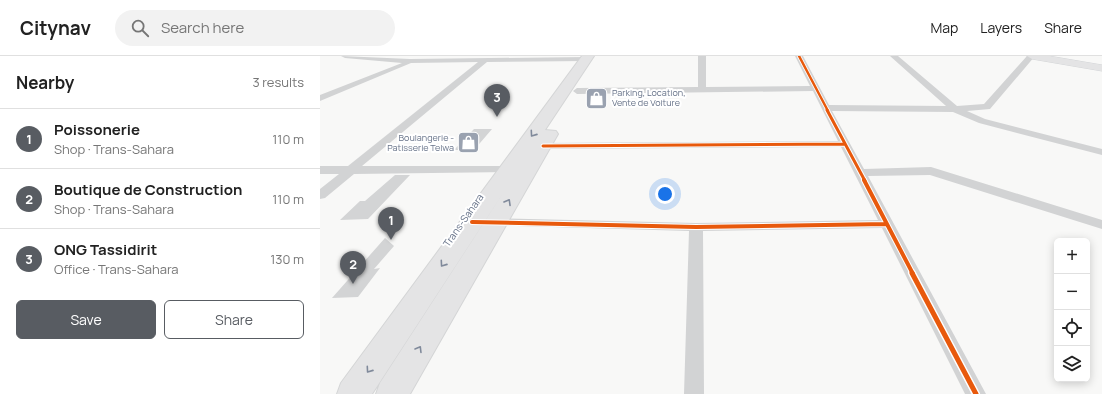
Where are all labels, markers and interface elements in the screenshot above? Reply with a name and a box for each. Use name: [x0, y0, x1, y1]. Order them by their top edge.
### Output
search box: [115, 10, 395, 46]
text: Citynav: [20, 15, 91, 41]
icon: search: [129, 17, 151, 39]
text: Search here: [161, 17, 244, 38]
text: Map: [930, 18, 958, 37]
text: Layers: [980, 18, 1022, 37]
text: Share: [1044, 18, 1082, 37]
text: Nearby: [16, 71, 74, 94]
text: 3 results: [252, 73, 304, 91]
pin: 3: [484, 84, 510, 117]
shop icon: Parking, Location, Vente de Voiture: [583, 85, 609, 111]
place label: Parking, Location, Vente de Voiture: [612, 86, 686, 109]
text: Poissonerie: [54, 119, 140, 140]
one-way arrow: [531, 129, 538, 136]
text: 1: [26, 130, 32, 148]
text: 110 m: [272, 130, 304, 148]
shop icon: Boulangerie - Patisserie Telwa: [456, 130, 482, 156]
place label: Boulangerie - Patisserie Telwa: [387, 131, 454, 154]
text: Shop · Trans-Sahara: [54, 140, 174, 158]
text: Boutique de Construction: [54, 179, 242, 200]
your location: [655, 184, 675, 204]
text: 2: [25, 190, 33, 208]
text: 110 m: [272, 190, 304, 208]
street label: Trans-Sahara: [439, 191, 487, 249]
one-way arrow: [504, 199, 511, 206]
text: Shop · Trans-Sahara: [54, 200, 174, 218]
pin: 1: [378, 207, 404, 240]
map controls: [1054, 238, 1090, 382]
button: +: [1054, 238, 1090, 274]
text: ONG Tassidirit: [54, 239, 157, 260]
text: 3: [25, 250, 33, 268]
text: 130 m: [270, 250, 304, 268]
pin: 2: [340, 251, 366, 284]
one-way arrow: [441, 259, 448, 266]
text: Office · Trans-Sahara: [54, 260, 179, 278]
button: −: [1054, 274, 1090, 310]
button: Save: [16, 300, 156, 339]
button: Share: [164, 300, 304, 339]
button: locate: [1054, 310, 1090, 346]
one-way arrow: [415, 346, 422, 353]
button: layers: [1054, 346, 1090, 382]
one-way arrow: [367, 366, 374, 373]

